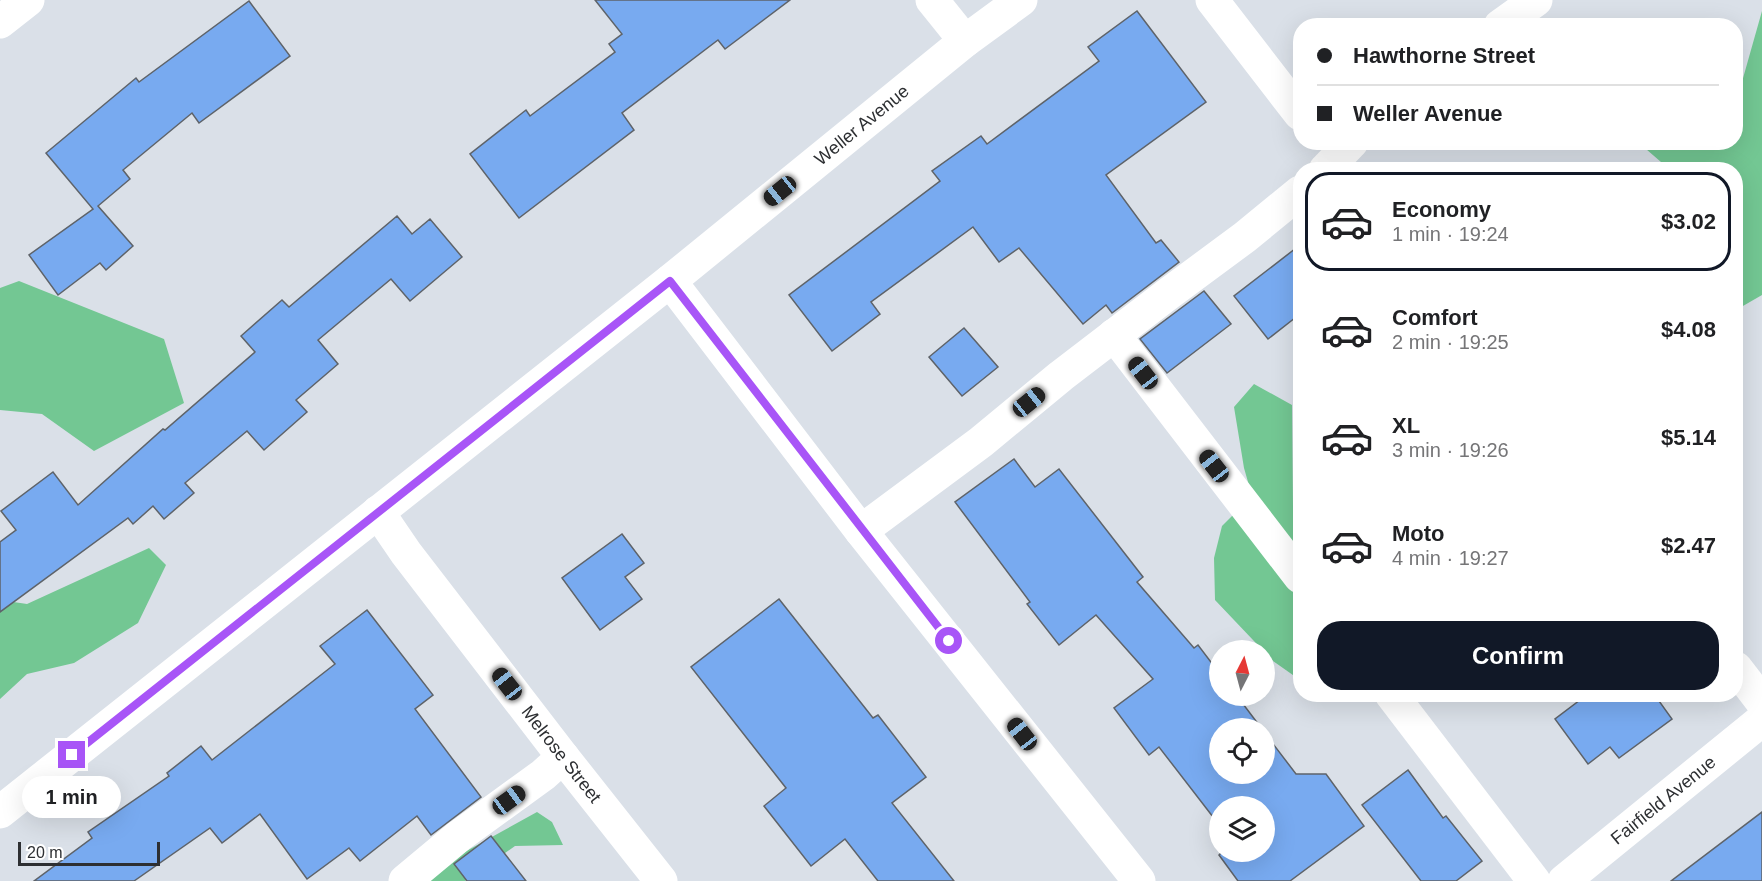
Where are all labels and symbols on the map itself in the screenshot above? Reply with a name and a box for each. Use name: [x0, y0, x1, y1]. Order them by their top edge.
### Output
street label: Weller Avenue: [811, 81, 913, 169]
car: [760, 173, 800, 209]
car: [1125, 353, 1161, 393]
car: [1009, 384, 1049, 420]
car: [1196, 446, 1232, 486]
route start: [935, 627, 962, 654]
north arrow: [1209, 640, 1275, 706]
car: [489, 664, 525, 704]
street label: Melrose Street: [517, 702, 605, 807]
car: [1004, 714, 1040, 754]
route end: [58, 741, 85, 768]
street label: Fairfield Avenue: [1607, 752, 1720, 849]
callout: 1 min: [22, 776, 122, 818]
car: [489, 782, 529, 818]
scale bar: [18, 839, 160, 866]

